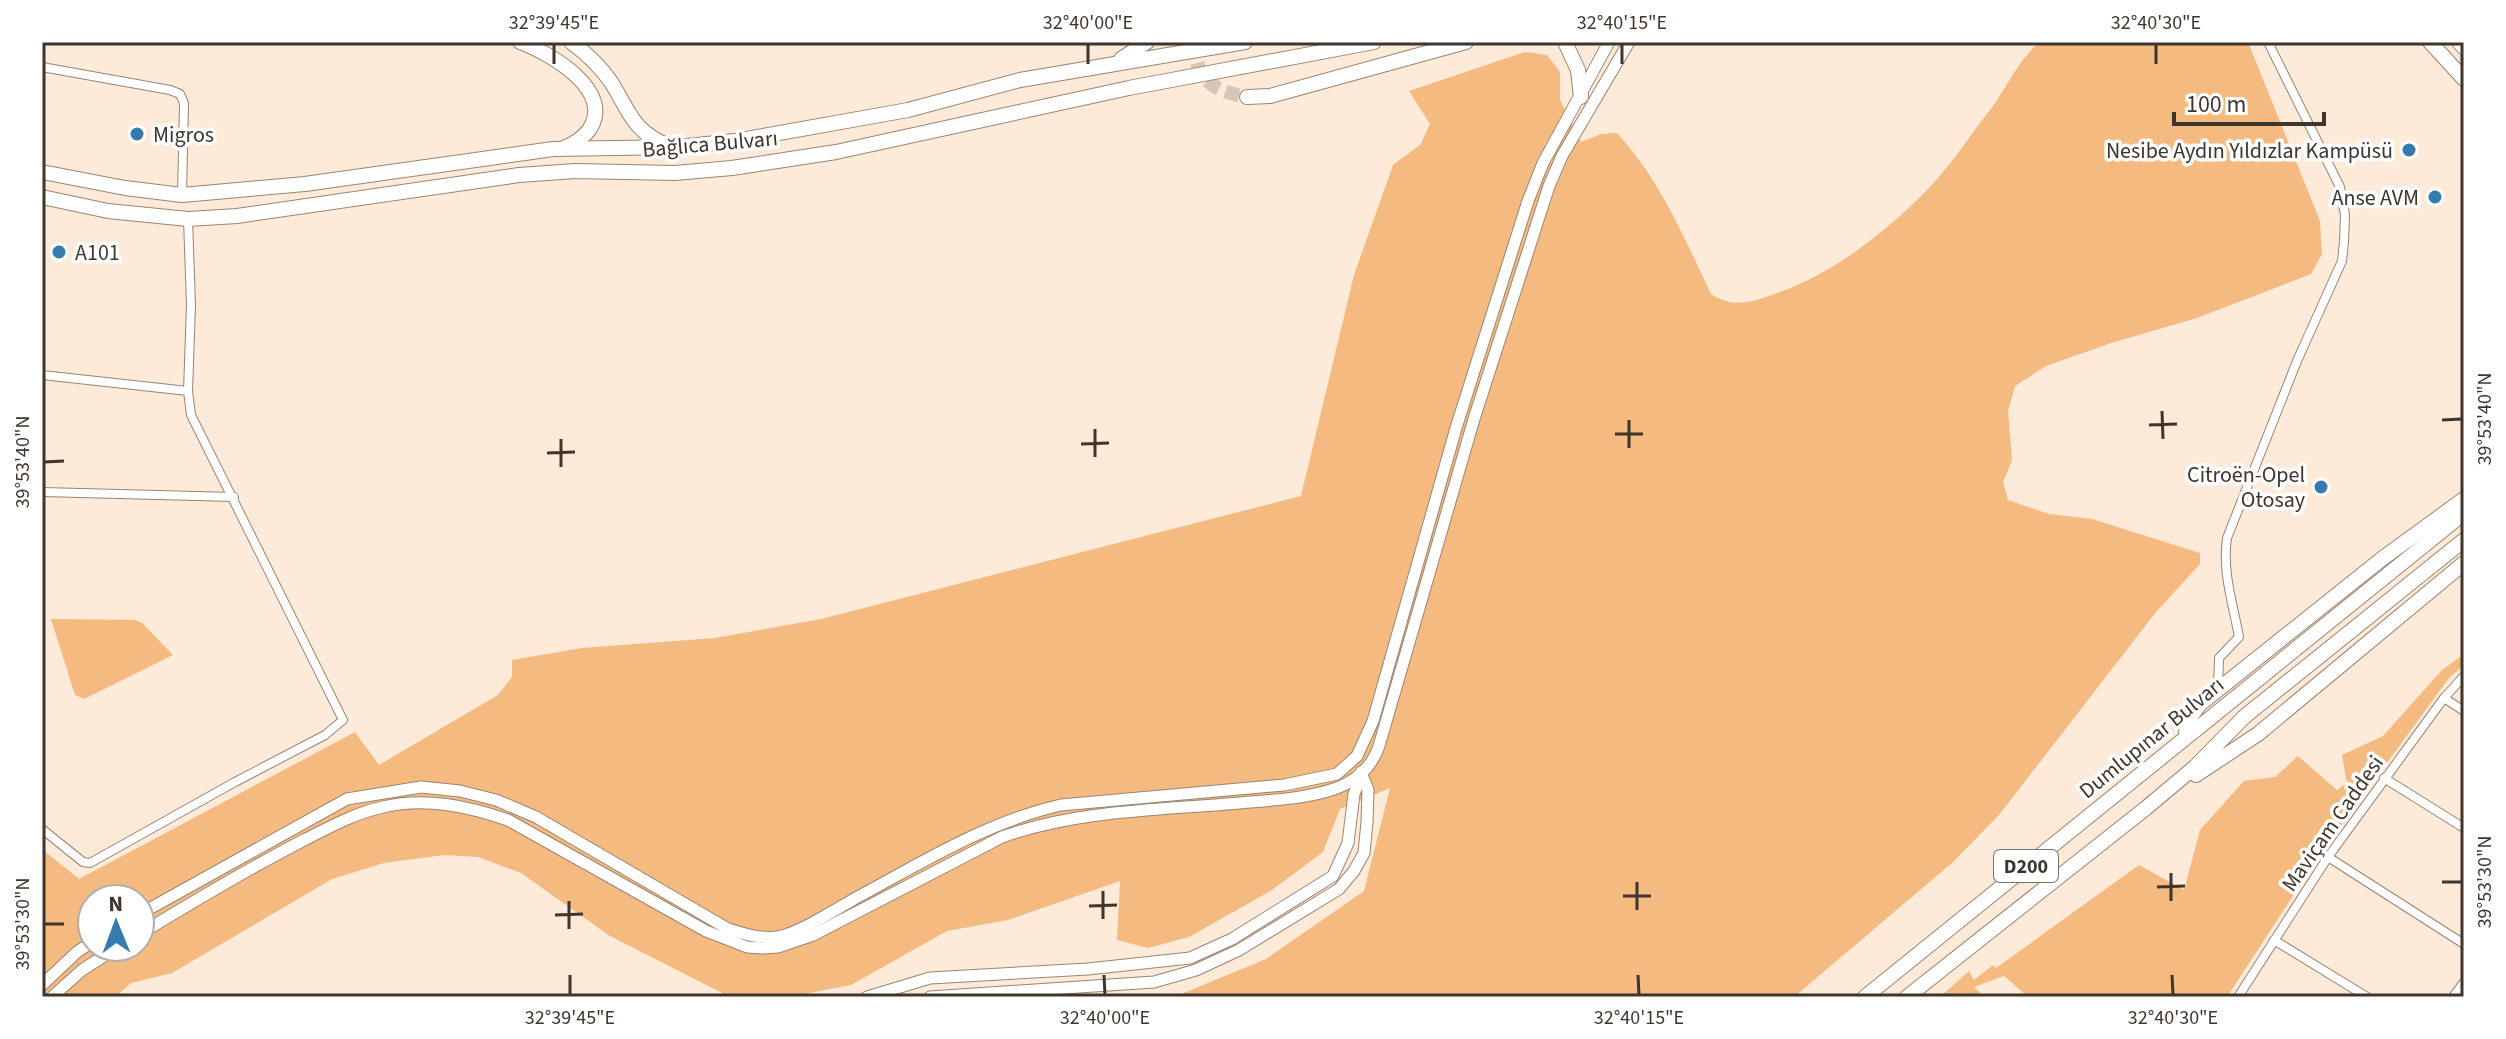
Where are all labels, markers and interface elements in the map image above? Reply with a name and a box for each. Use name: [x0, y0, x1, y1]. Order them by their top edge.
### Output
text: 32°39'45"E: [509, 9, 599, 37]
text: 32°40'00"E: [1043, 9, 1133, 37]
text: 32°40'15"E: [1577, 9, 1667, 37]
text: 32°40'30"E: [2111, 9, 2201, 37]
scale bar: [2174, 76, 2324, 126]
text: 100 m: [2186, 87, 2246, 122]
place label: Migros: [153, 119, 214, 151]
street label: Bağlıca Bulvarı: [641, 122, 779, 166]
marker: Migros: [128, 125, 146, 143]
place label: Nesibe Aydın Yıldızlar Kampüsü: [2106, 135, 2393, 167]
marker: Nesibe Aydın Yıldızlar Kampüsü: [2400, 141, 2418, 159]
place label: Anse AVM: [2332, 182, 2419, 214]
marker: Anse AVM: [2426, 188, 2444, 206]
place label: A101: [75, 237, 120, 269]
marker: A101: [50, 243, 68, 261]
text: 39°53'40"N: [2471, 373, 2499, 465]
text: 39°53'40"N: [9, 416, 37, 508]
place label: Citroën-Opel Otosay: [2187, 459, 2306, 516]
marker: Citroën-Opel Otosay: [2312, 478, 2330, 496]
street label: Dumlupınar Bulvarı: [2072, 669, 2231, 806]
street label: Maviçam Caddesi: [2274, 749, 2392, 898]
text: 39°53'30"N: [2471, 836, 2499, 928]
road number: D200: [1994, 850, 2058, 882]
text: 39°53'30"N: [9, 878, 37, 970]
north arrow: [76, 883, 156, 963]
text: N: [108, 888, 123, 920]
text: 32°39'45"E: [525, 1004, 615, 1032]
text: 32°40'00"E: [1060, 1004, 1150, 1032]
text: 32°40'15"E: [1594, 1004, 1684, 1032]
text: 32°40'30"E: [2128, 1004, 2218, 1032]

